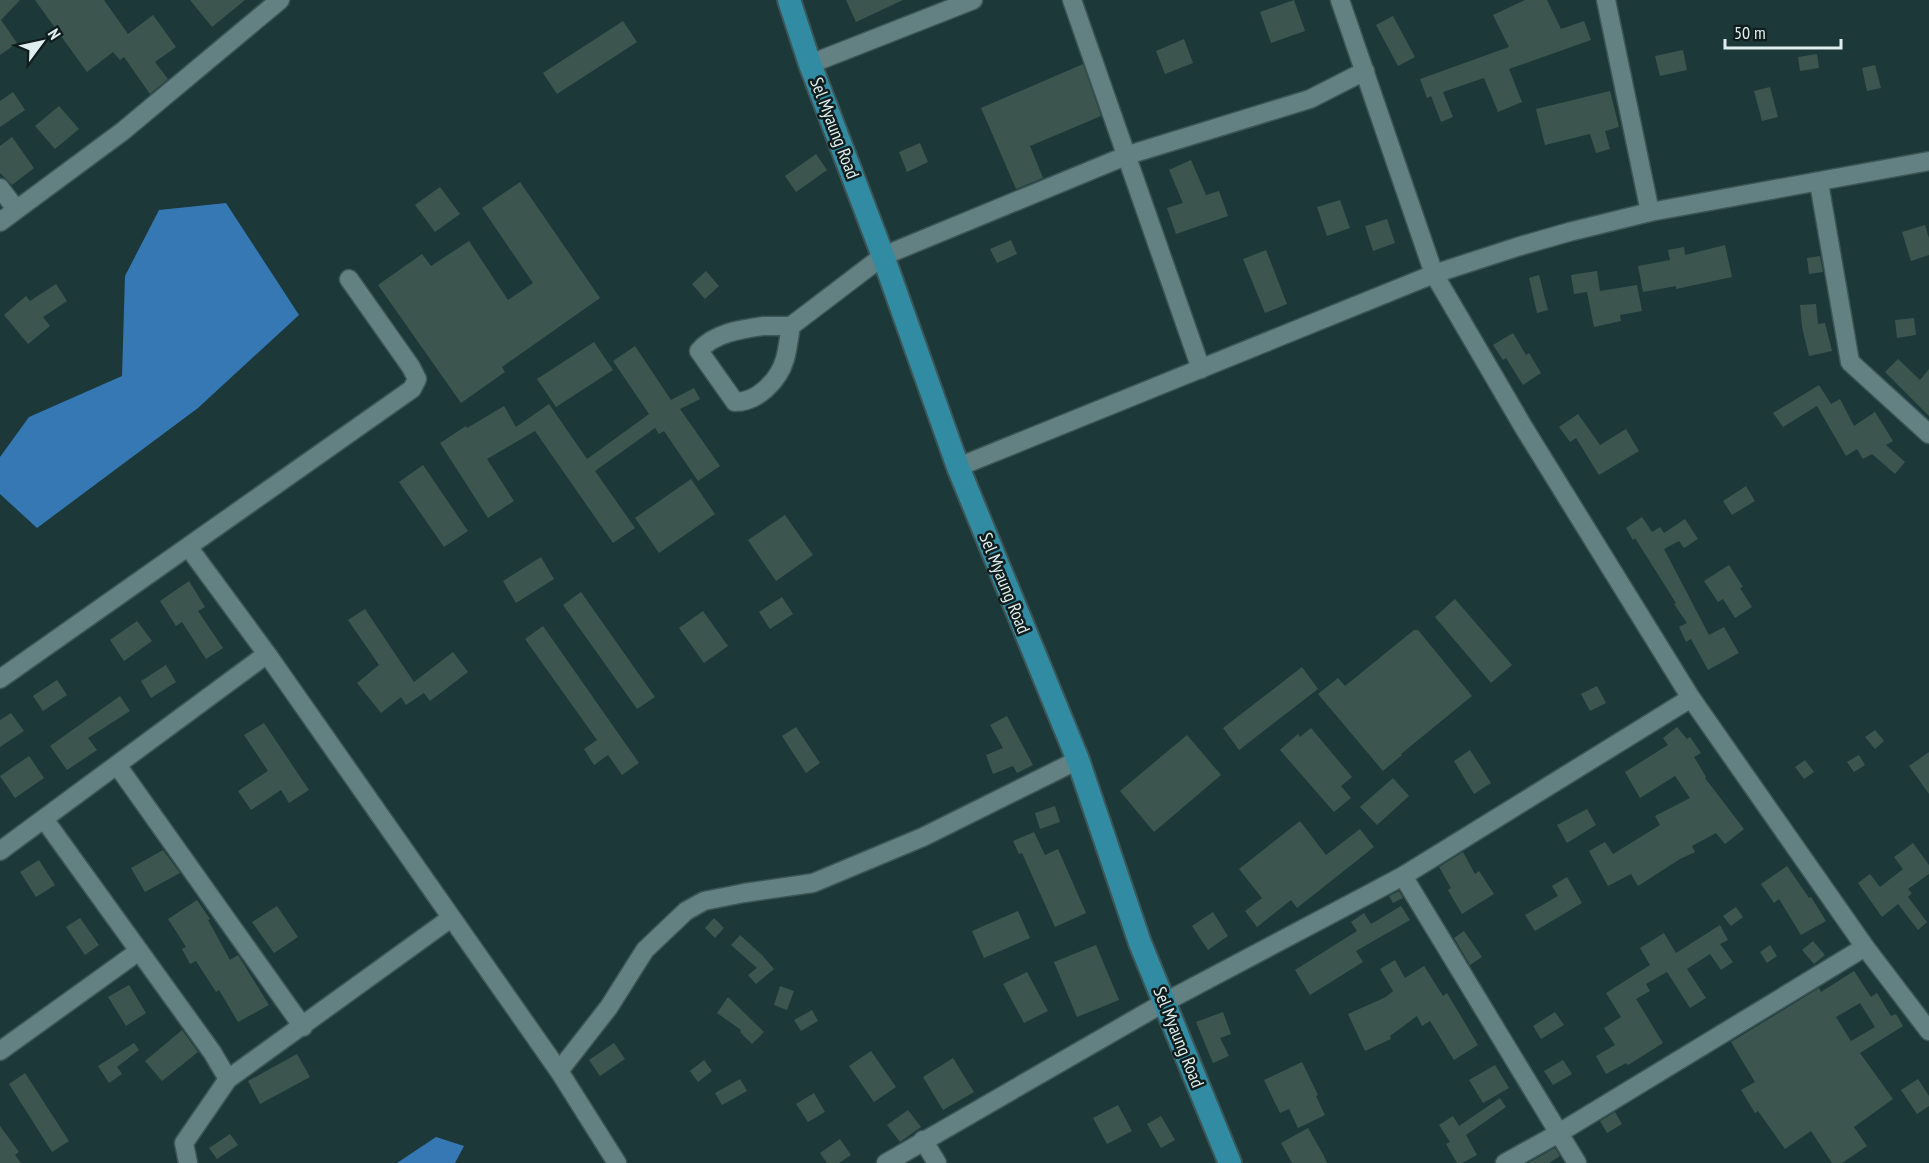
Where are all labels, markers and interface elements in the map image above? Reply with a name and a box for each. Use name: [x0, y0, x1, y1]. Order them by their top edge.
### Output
north arrow: [12, 12, 72, 72]
scale bar: [1725, 12, 1840, 50]
text: 50 m: [1734, 21, 1766, 44]
text: N: [44, 25, 65, 43]
street label: Sel Myaung Road: [805, 74, 865, 182]
street label: Sel Myaung Road: [974, 529, 1036, 637]
street label: Sel Myaung Road: [1148, 983, 1210, 1091]

